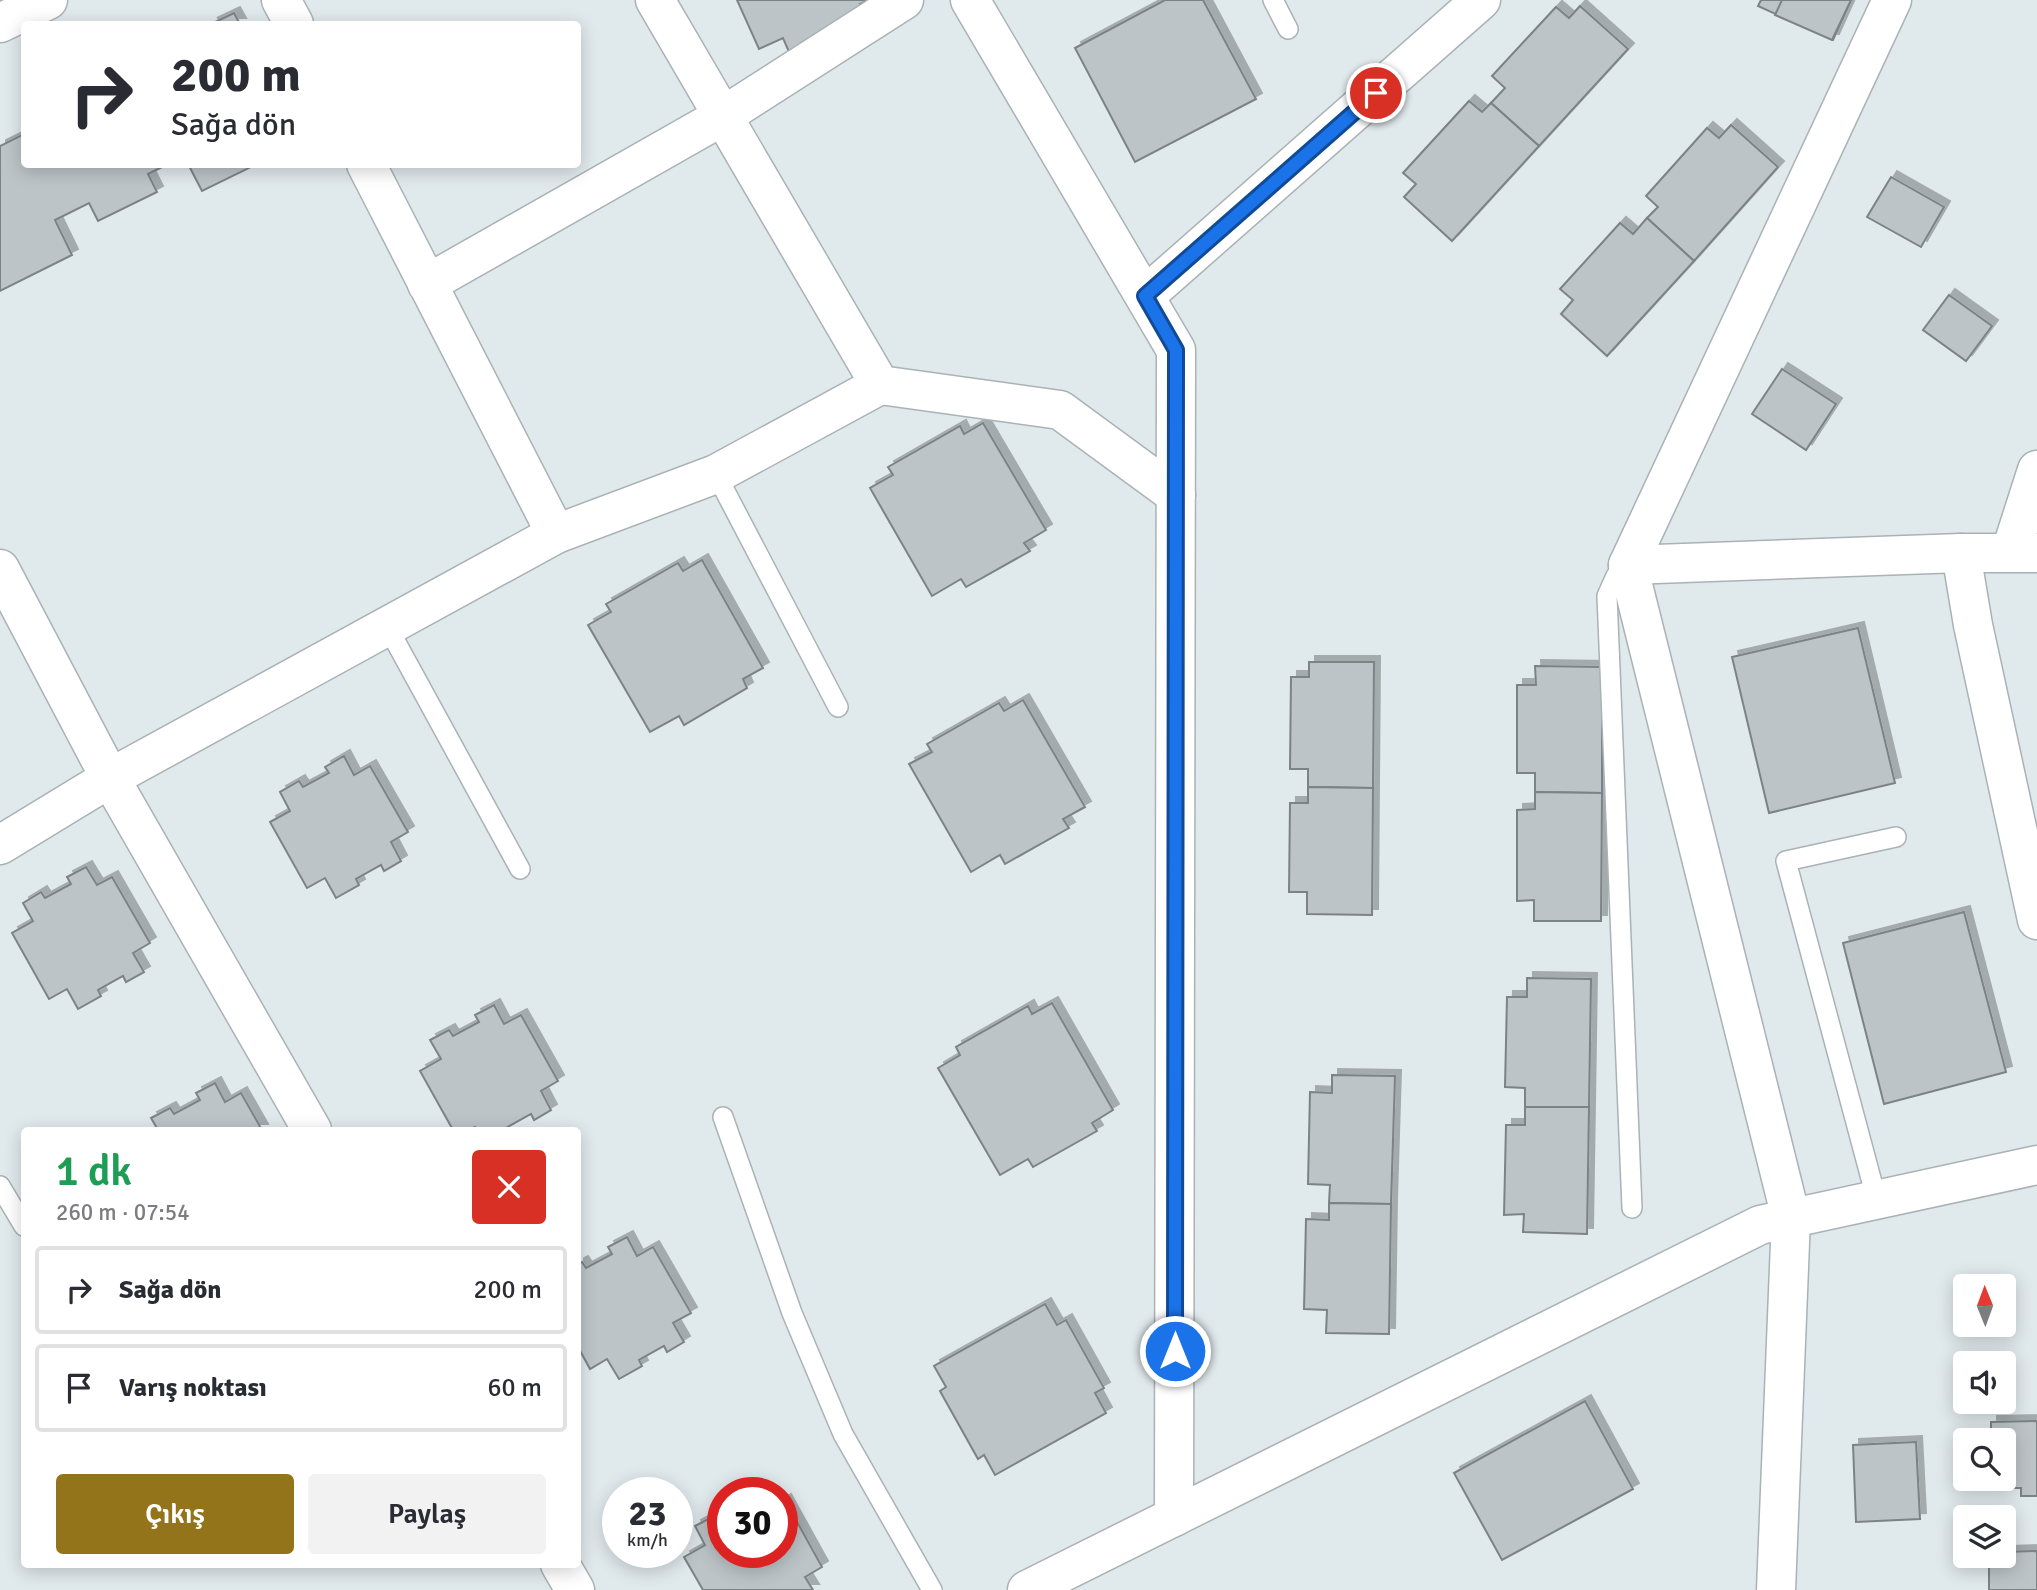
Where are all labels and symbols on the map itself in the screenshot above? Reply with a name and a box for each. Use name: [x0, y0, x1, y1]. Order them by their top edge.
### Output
pin: [1346, 63, 1406, 123]
north arrow: [1953, 1274, 2016, 1337]
position arrow: [1138, 1314, 1212, 1388]
speed limit sign: 30: [707, 1477, 798, 1568]

